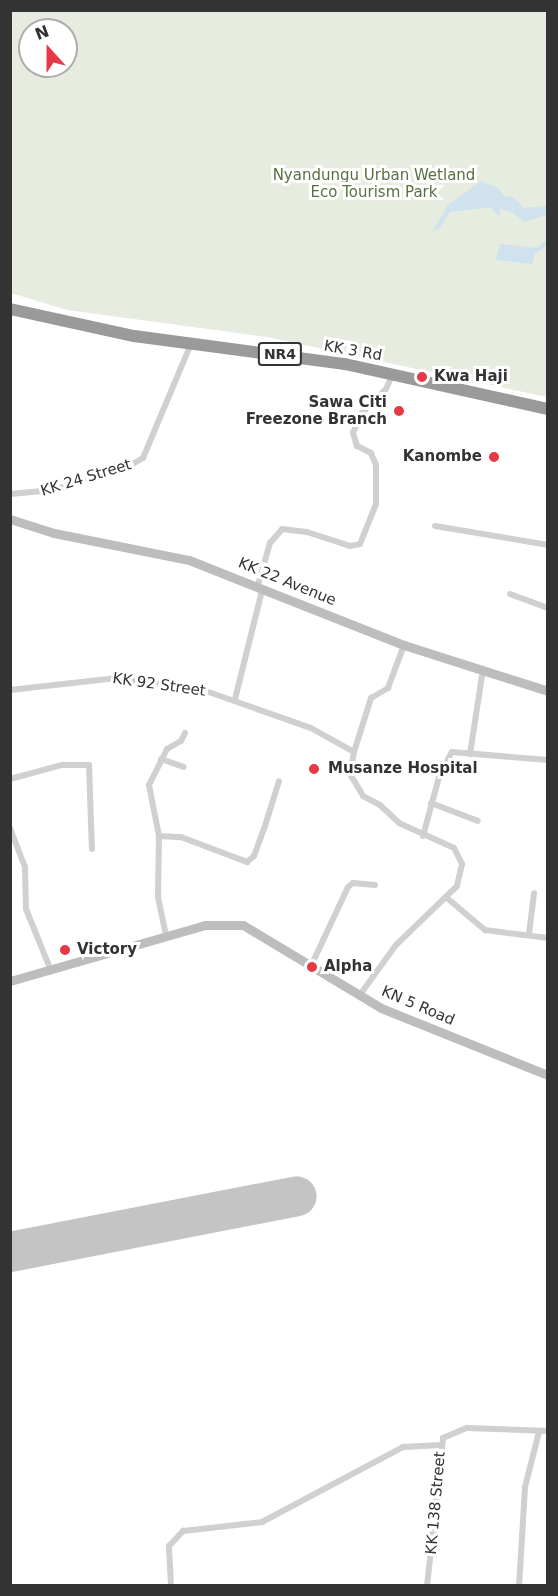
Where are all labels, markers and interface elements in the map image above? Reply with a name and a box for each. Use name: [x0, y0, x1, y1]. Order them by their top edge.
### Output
north arrow: [18, 18, 78, 78]
text: N: [32, 21, 52, 44]
park label: Nyandungu Urban Wetland Eco Tourism Park: [273, 166, 475, 201]
street label: KK 3 Rd: [323, 337, 383, 365]
road number: NR4: [258, 343, 302, 365]
place label: Kwa Haji: [434, 368, 508, 386]
marker: Kwa Haji: [415, 370, 429, 384]
place label: Sawa Citi Freezone Branch: [246, 393, 387, 428]
marker: Sawa Citi Freezone Branch: [392, 404, 406, 418]
place label: Kanombe: [403, 448, 482, 466]
marker: Kanombe: [487, 450, 501, 464]
street label: KK 24 Street: [38, 456, 134, 500]
street label: KK 22 Avenue: [235, 554, 339, 610]
street label: KK 92 Street: [111, 670, 207, 700]
marker: Musanze Hospital: [305, 760, 323, 778]
place label: Musanze Hospital: [328, 760, 478, 778]
place label: Victory: [77, 941, 137, 959]
marker: Victory: [58, 943, 72, 957]
place label: Alpha: [324, 958, 372, 976]
marker: Alpha: [305, 960, 319, 974]
street label: KN 5 Road: [379, 983, 457, 1029]
street label: KK 138 Street: [423, 1451, 449, 1555]

